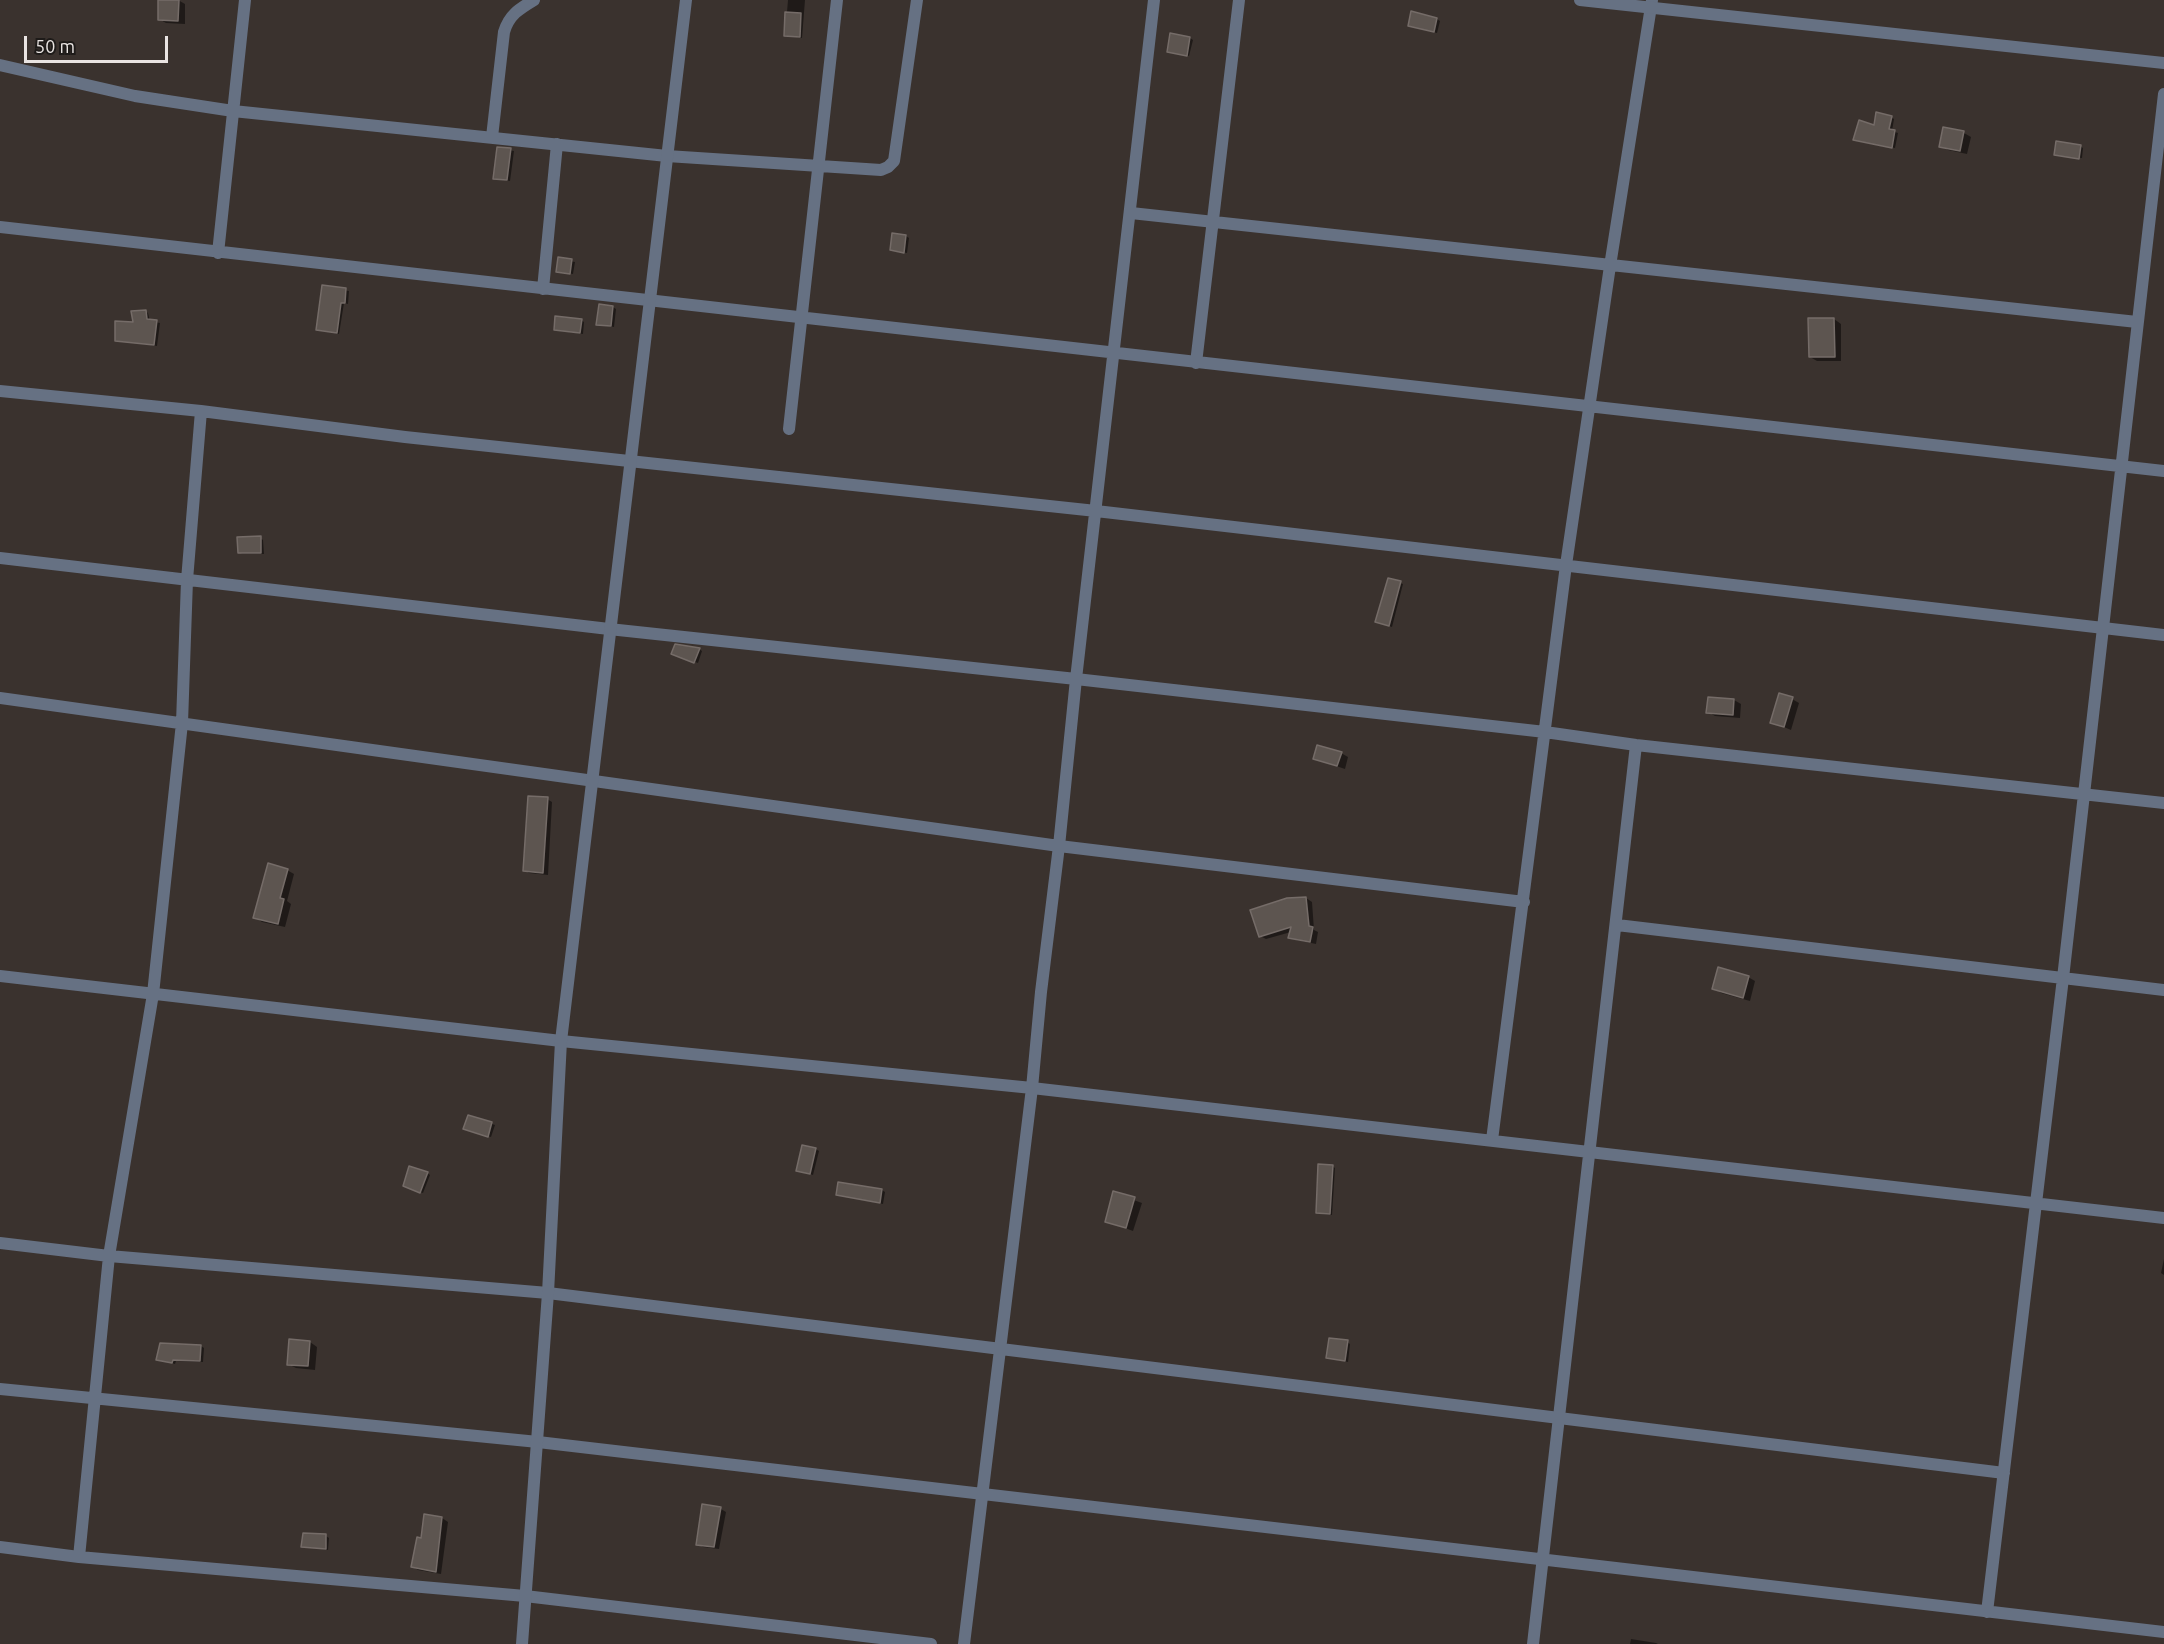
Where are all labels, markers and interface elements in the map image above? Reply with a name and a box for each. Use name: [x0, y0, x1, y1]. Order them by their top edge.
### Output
scale bar: [27, 24, 171, 62]
text: 50 m: [35, 36, 75, 56]

